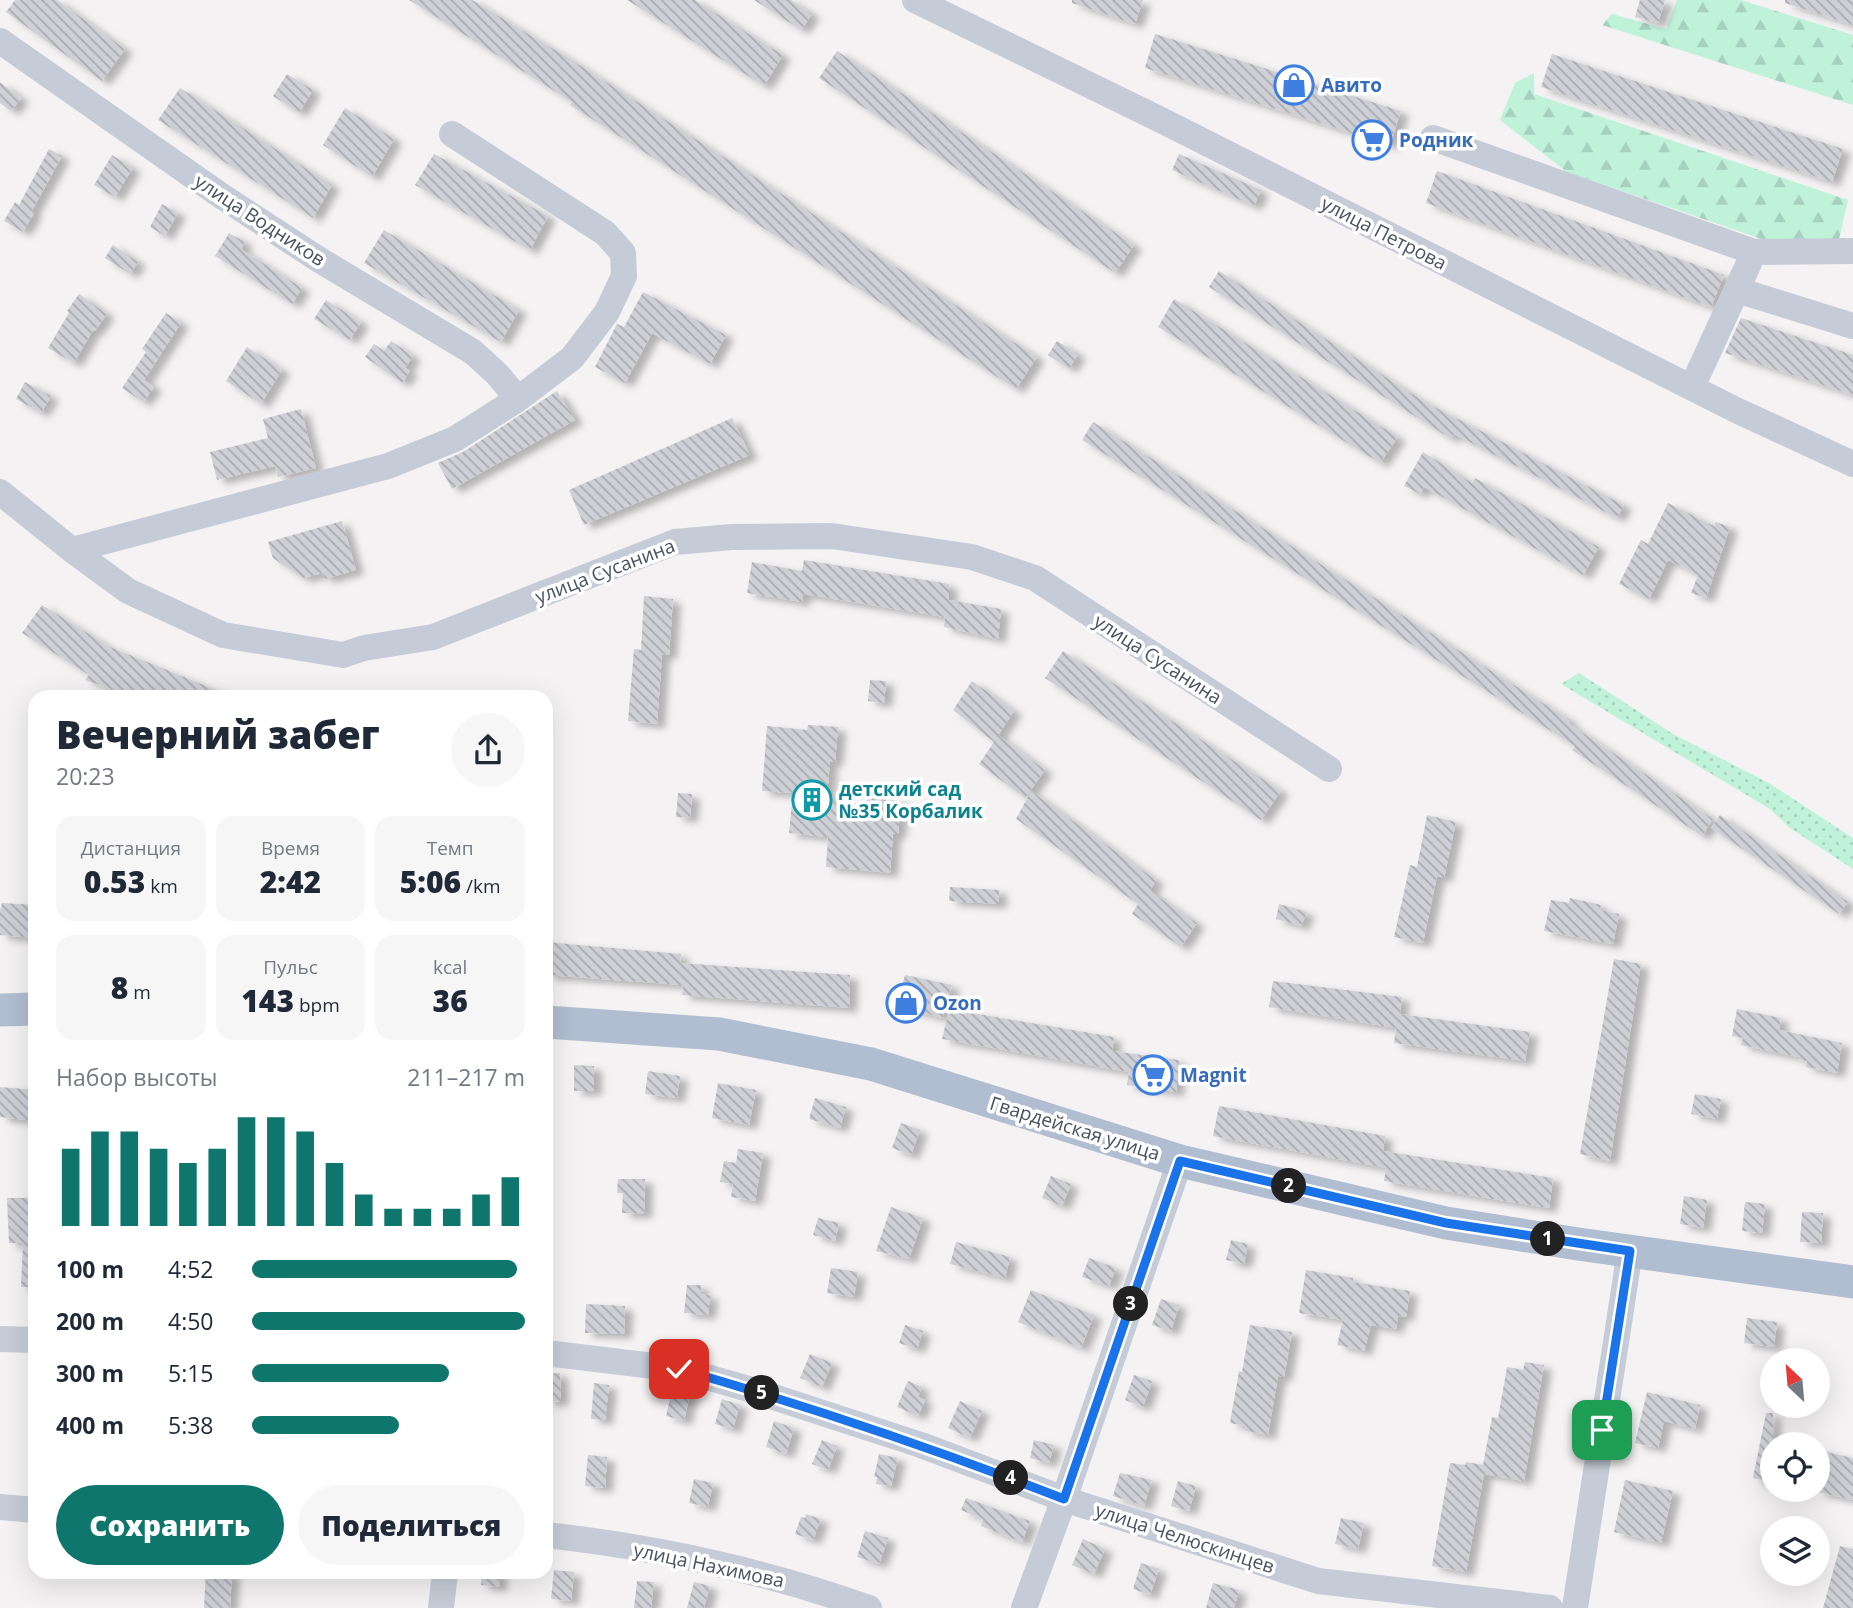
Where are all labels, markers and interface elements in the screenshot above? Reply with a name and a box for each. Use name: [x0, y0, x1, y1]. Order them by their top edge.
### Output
shop icon: Авито: [1273, 64, 1315, 106]
place label: Авито: [1321, 72, 1382, 98]
supermarket icon: Родник: [1351, 119, 1393, 161]
place label: Родник: [1399, 127, 1474, 153]
street label: улица Водников: [190, 168, 330, 272]
street label: улица Петрова: [1317, 190, 1451, 276]
street label: улица Сусанина: [531, 532, 679, 610]
street label: улица Сусанина: [1089, 608, 1227, 710]
text: Вечерний забег: [56, 708, 380, 760]
button: share: [451, 713, 525, 787]
text: 20:23: [56, 760, 115, 792]
place label: детский сад №35 Корбалик: [839, 776, 983, 824]
building icon: детский сад №35 Корбалик: [791, 779, 833, 821]
text: Дистанция: [81, 835, 181, 861]
text: Время: [261, 835, 320, 861]
text: Темп: [427, 835, 474, 861]
text: 0.53: [84, 861, 145, 902]
text: 2:42: [260, 861, 321, 902]
text: 5:06: [400, 861, 461, 902]
text: km: [145, 873, 178, 899]
text: /km: [461, 873, 501, 899]
text: Пульс: [263, 954, 318, 980]
text: kcal: [433, 954, 467, 980]
text: 8: [111, 967, 128, 1008]
text: m: [128, 979, 151, 1005]
text: 143: [241, 980, 294, 1021]
text: 36: [433, 980, 468, 1021]
shop icon: Ozon: [885, 982, 927, 1024]
place label: Ozon: [933, 990, 982, 1016]
text: bpm: [294, 992, 340, 1018]
supermarket icon: Magnit: [1132, 1054, 1174, 1096]
text: Набор высоты: [56, 1061, 218, 1093]
text: 211–217 m: [407, 1061, 525, 1093]
place label: Magnit: [1180, 1062, 1247, 1088]
street label: Гвардейская улица: [987, 1090, 1163, 1166]
pin: 2: [1272, 1168, 1306, 1204]
text: 2: [1283, 1172, 1294, 1198]
pin: 1: [1530, 1222, 1566, 1256]
text: 1: [1542, 1225, 1553, 1251]
text: 100 m: [56, 1253, 124, 1285]
text: 4:52: [168, 1253, 214, 1285]
pin: 3: [1114, 1286, 1148, 1322]
text: 3: [1125, 1290, 1136, 1316]
text: 200 m: [56, 1305, 124, 1337]
text: 4:50: [168, 1305, 214, 1337]
pin: [649, 1339, 709, 1399]
north arrow: [1760, 1348, 1830, 1418]
map controls: [1760, 1348, 1830, 1586]
icon: check: [660, 1350, 698, 1388]
text: 300 m: [56, 1357, 124, 1389]
text: 5:15: [168, 1357, 214, 1389]
pin: 5: [744, 1376, 780, 1410]
text: 5: [756, 1379, 767, 1405]
pin: [1572, 1400, 1632, 1460]
text: 400 m: [56, 1409, 124, 1441]
text: 5:38: [168, 1409, 214, 1441]
icon: arrive: [1583, 1411, 1621, 1449]
button: locate: [1760, 1432, 1830, 1502]
pin: 4: [993, 1460, 1028, 1496]
text: 4: [1005, 1464, 1016, 1490]
button: Сохранить: [56, 1485, 284, 1565]
button: Поделиться: [298, 1485, 525, 1565]
street label: улица Челюскинцев: [1092, 1497, 1278, 1579]
button: layers: [1760, 1516, 1830, 1586]
street label: улица Нахимова: [631, 1536, 787, 1594]

